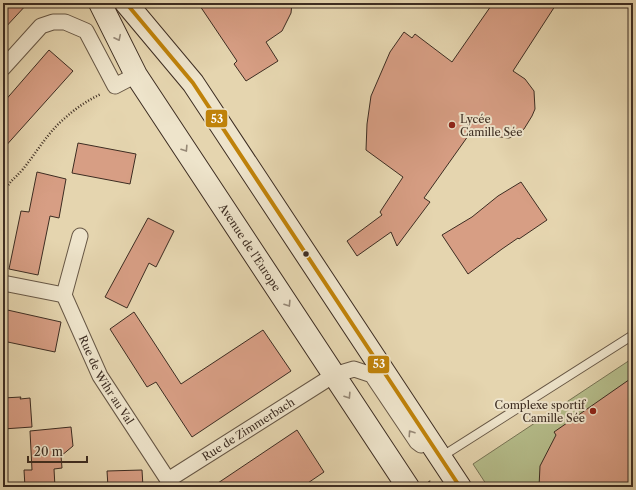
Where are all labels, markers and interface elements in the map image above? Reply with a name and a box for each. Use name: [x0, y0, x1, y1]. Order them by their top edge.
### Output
one-way arrow: [113, 34, 120, 41]
line badge: 53: [205, 109, 228, 128]
text: 53: [211, 112, 223, 126]
place label: Lycée Camille Sée: [460, 112, 522, 139]
marker: Lycée Camille Sée: [447, 120, 457, 130]
one-way arrow: [180, 145, 188, 152]
street label: Avenue de l'Europe: [215, 200, 284, 294]
unlabelled marker: [301, 249, 311, 259]
one-way arrow: [283, 300, 290, 307]
street label: Rue de Wihr au Val: [76, 333, 137, 428]
line badge: 53: [367, 355, 390, 374]
text: 53: [373, 357, 385, 371]
one-way arrow: [343, 391, 350, 398]
street label: Rue de Zimmerbach: [199, 395, 297, 464]
place label: Complexe sportif Camille Sée: [494, 398, 587, 425]
marker: Complexe sportif Camille Sée: [588, 406, 598, 416]
one-way arrow: [409, 430, 416, 437]
scale bar: [28, 438, 87, 464]
text: 20 m: [34, 444, 63, 459]

